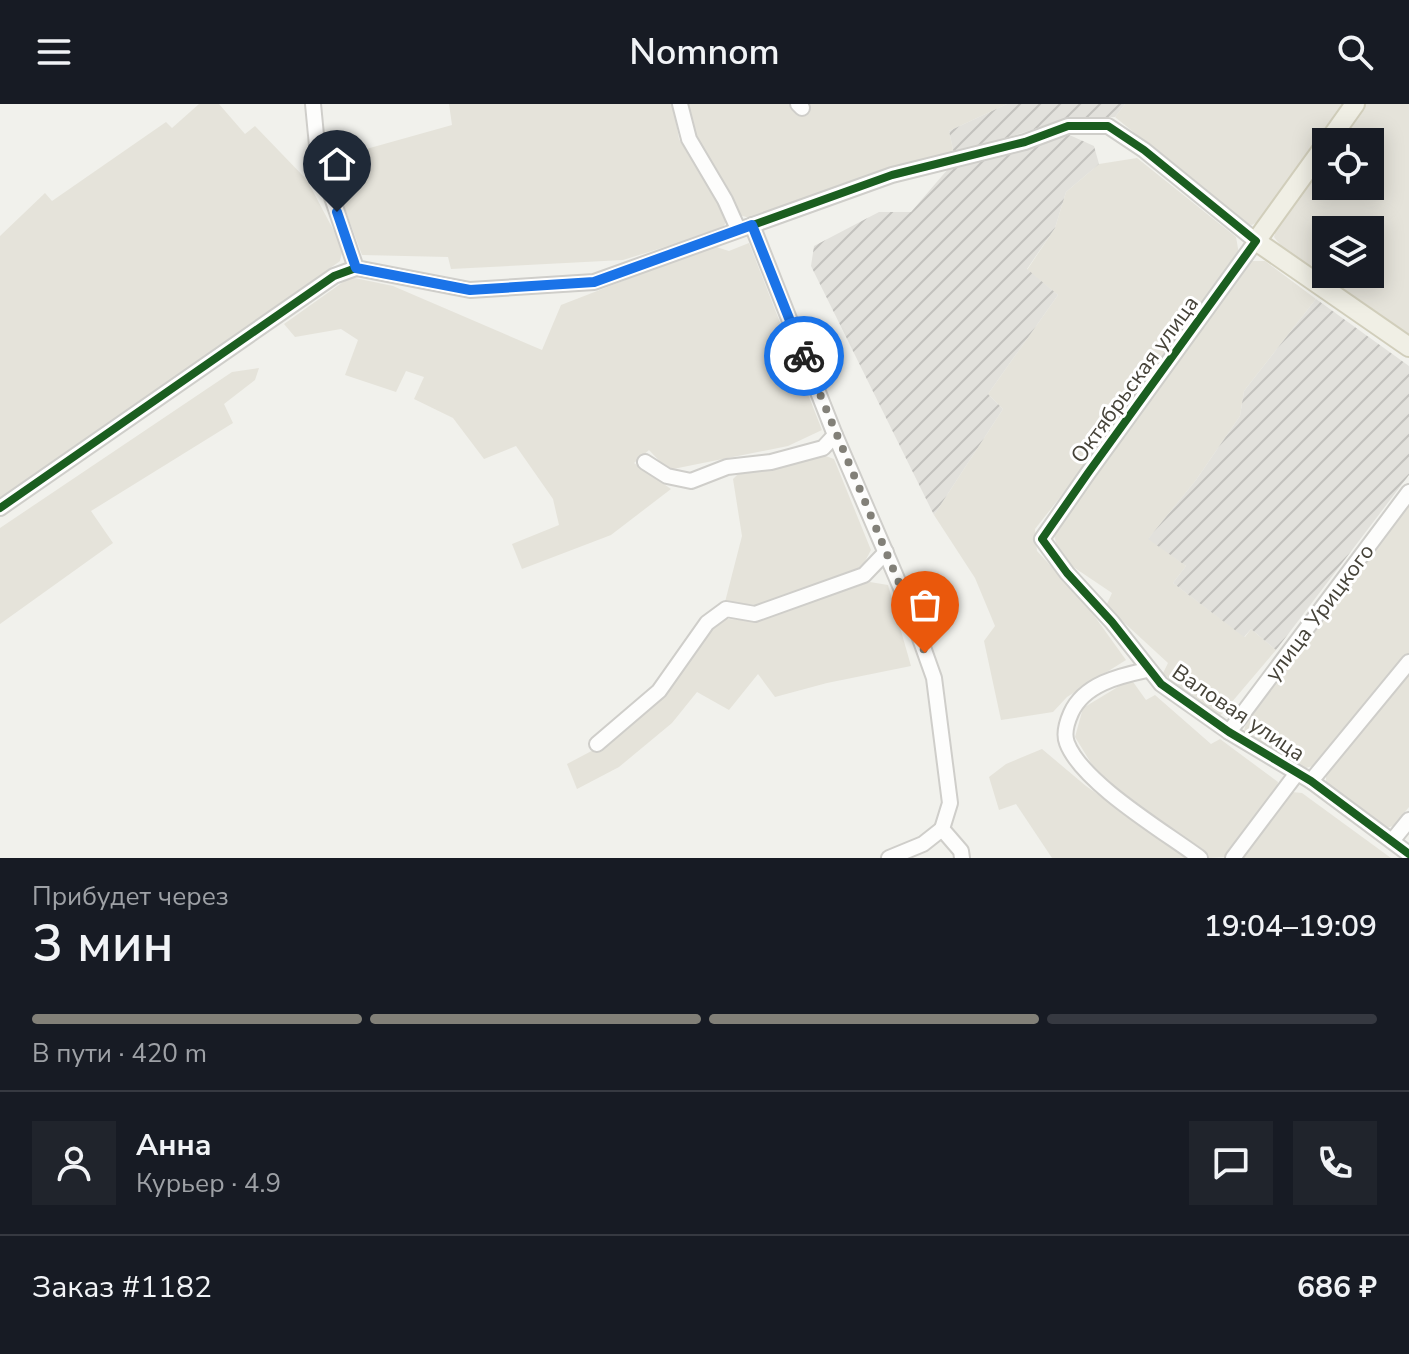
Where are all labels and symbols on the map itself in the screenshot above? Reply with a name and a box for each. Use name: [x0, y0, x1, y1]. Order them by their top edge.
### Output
pin: [303, 130, 371, 212]
street label: Октябрьская улица: [1064, 290, 1206, 469]
courier: [764, 316, 844, 396]
street label: улица Урицкого: [1258, 538, 1381, 688]
pin: [891, 571, 959, 653]
street label: Валовая улица: [1166, 657, 1311, 768]

